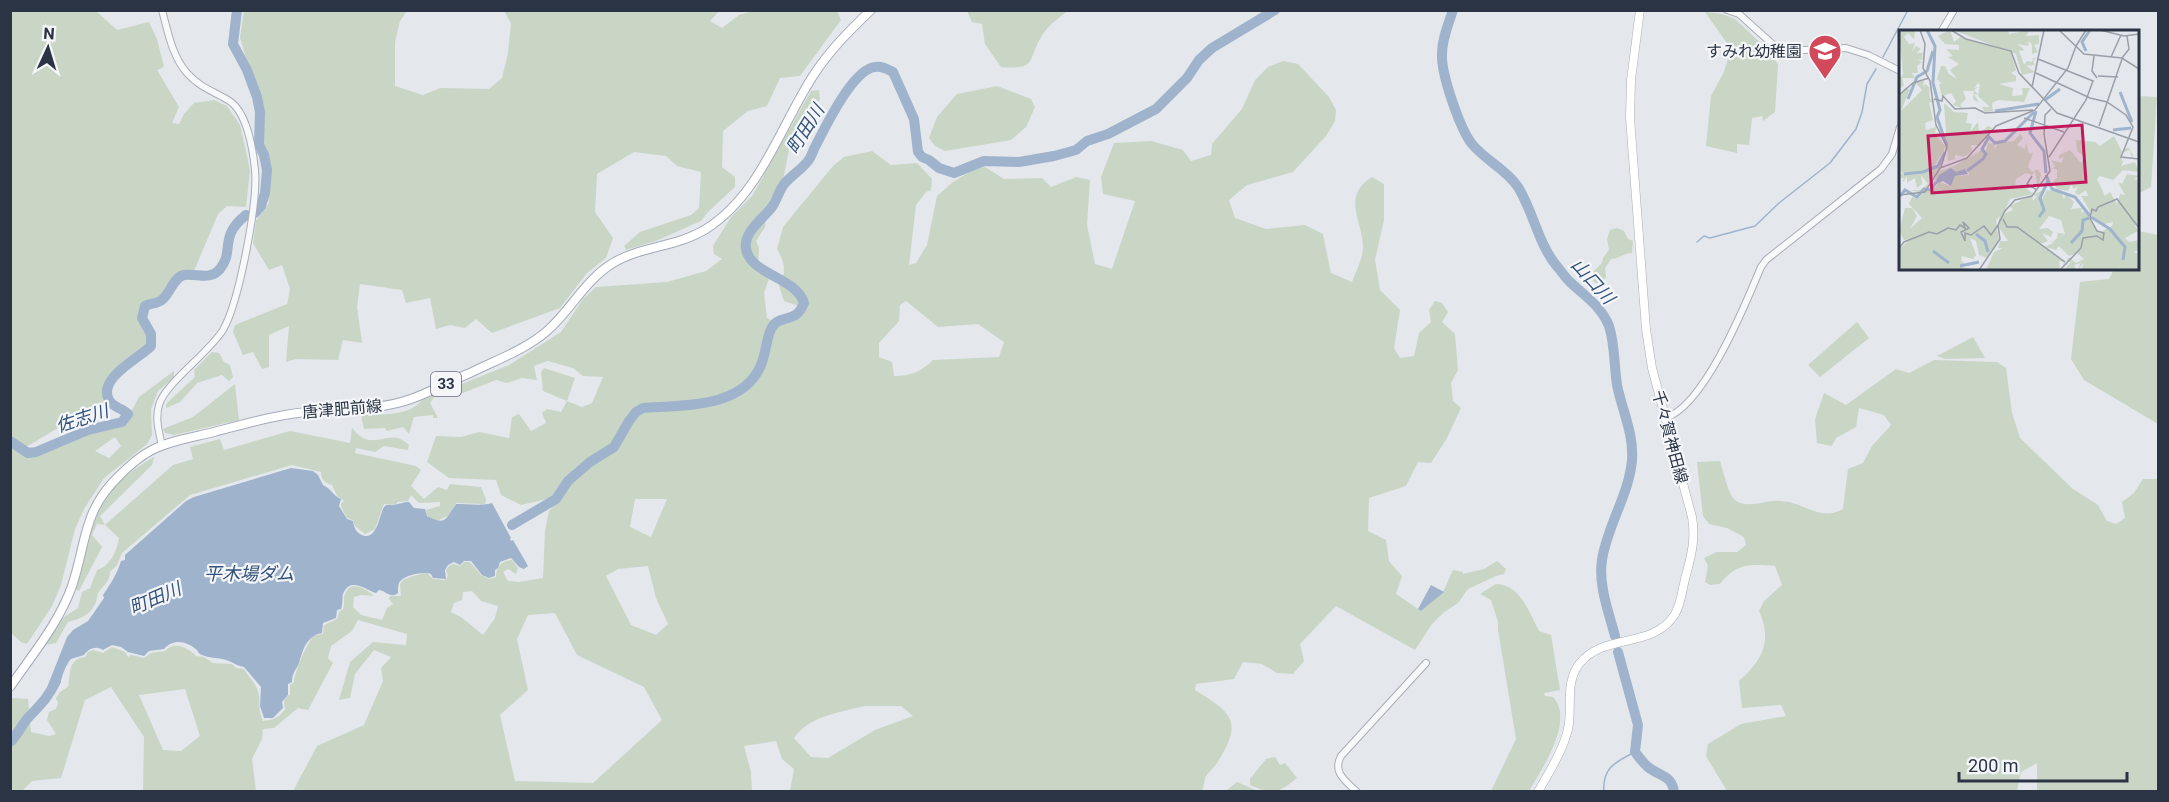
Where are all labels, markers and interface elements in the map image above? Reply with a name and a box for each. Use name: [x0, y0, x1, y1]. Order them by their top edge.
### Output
north arrow: [18, 18, 78, 78]
text: N: [43, 24, 55, 43]
inset map: [1899, 30, 2139, 270]
school or university icon: すみれ幼稚園: [1807, 33, 1843, 80]
place label: すみれ幼稚園: [1706, 42, 1802, 61]
water label: 町田川: [782, 99, 829, 157]
water label: 山口川: [1567, 254, 1620, 310]
road number: 33: [431, 372, 461, 396]
street label: 千々賀神田線: [1648, 388, 1692, 486]
street label: 唐津肥前線: [301, 396, 383, 422]
water label: 佐志川: [53, 399, 113, 436]
water label: 平木場ダム: [204, 563, 294, 584]
water label: 町田川: [126, 577, 186, 618]
scale bar: [1959, 745, 2127, 783]
text: 200 m: [1968, 755, 2019, 776]

